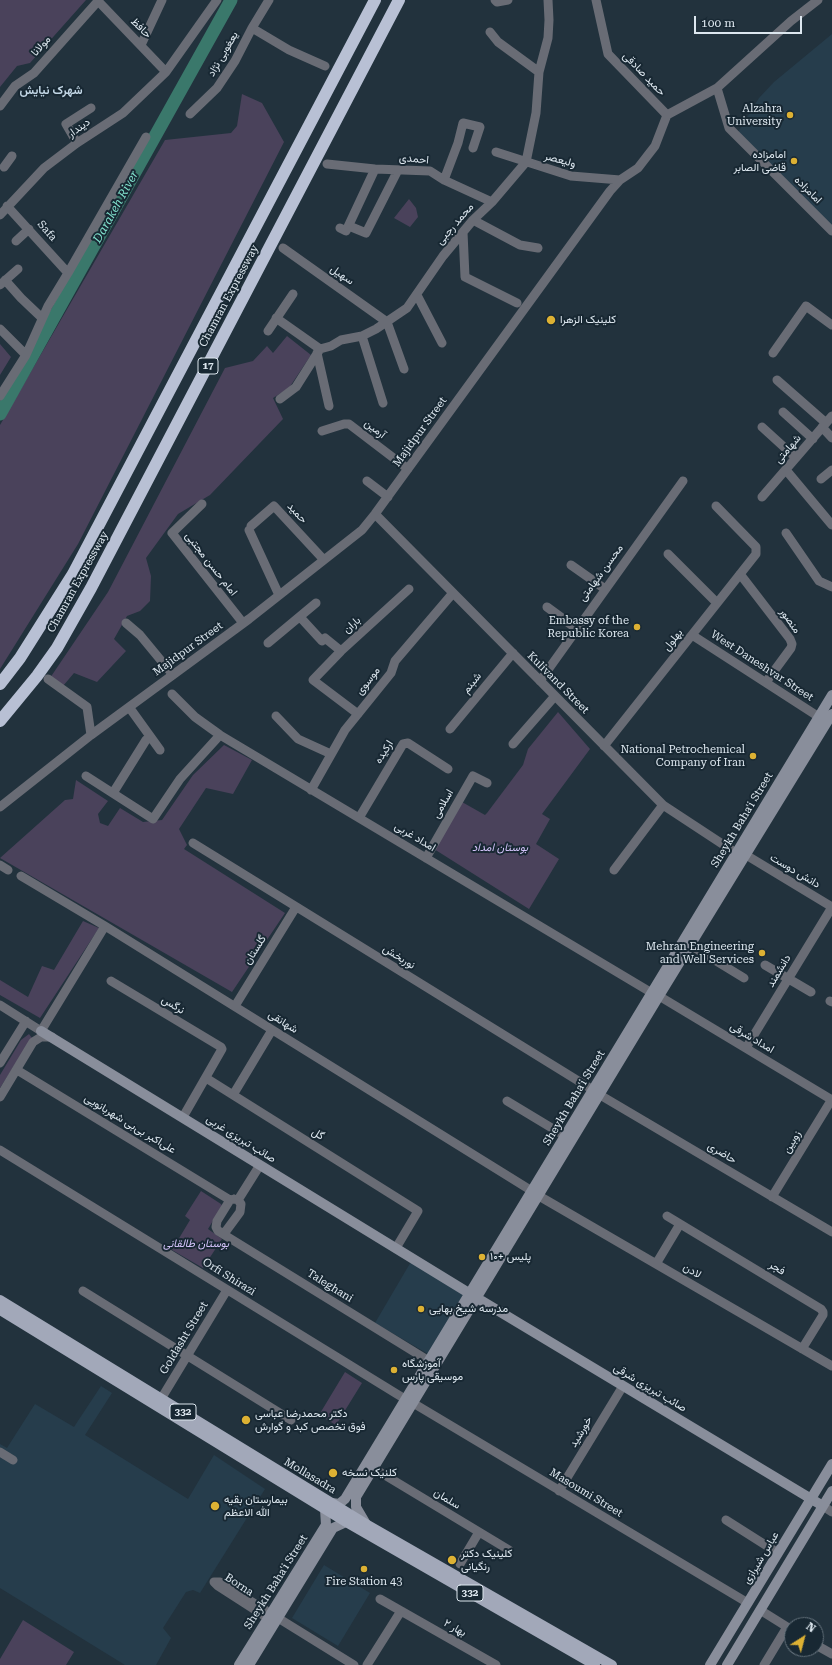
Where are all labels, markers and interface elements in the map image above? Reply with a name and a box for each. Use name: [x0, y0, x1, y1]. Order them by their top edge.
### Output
scale bar: [696, 8, 804, 34]
street label: حافظ: [128, 15, 154, 41]
text: 100 m: [701, 16, 735, 30]
street label: یعغوبی نژاد: [205, 29, 241, 79]
street label: مولانا: [28, 33, 54, 59]
street label: حمید صادقی: [620, 49, 668, 99]
district label: شهرک نیایش: [20, 83, 82, 97]
place label: Alzahra University: [727, 102, 782, 128]
marker: Alzahra University: [785, 110, 795, 120]
street label: دیندار: [65, 116, 93, 140]
place label: امامزاده قاضی الصابر: [733, 148, 786, 174]
street label: ولیعصر: [543, 149, 577, 171]
street label: احمدی: [399, 151, 429, 167]
marker: امامزاده قاضی الصابر: [789, 156, 799, 166]
water label: Darakeh River: [90, 168, 142, 246]
street label: امامزاده: [791, 173, 825, 207]
street label: محمد رجبی: [433, 201, 477, 247]
street label: Safa: [34, 218, 60, 244]
street label: Chamran Expressway: [196, 243, 262, 349]
street label: سهیل: [328, 262, 356, 288]
place label: کلینیک الزهرا: [560, 313, 616, 327]
marker: کلینیک الزهرا: [545, 314, 557, 326]
road number: 17: [198, 358, 218, 374]
street label: Majidpur Street: [390, 395, 450, 469]
street label: آرمین: [362, 417, 388, 441]
street label: شهامتی: [772, 432, 804, 466]
street label: حمید: [284, 500, 310, 526]
street label: Chamran Expressway: [45, 529, 111, 635]
street label: امام حسن مجتبی: [182, 529, 240, 599]
street label: محسن شهامتی: [576, 542, 626, 604]
street label: منصور: [777, 606, 803, 636]
street label: باران: [340, 614, 364, 636]
place label: Embassy of the Republic Korea: [548, 614, 629, 640]
street label: Majidpur Street: [151, 619, 225, 679]
marker: Embassy of the Republic Korea: [632, 622, 642, 632]
street label: بهلول: [660, 626, 686, 654]
street label: West Daneshvar Street: [708, 628, 816, 704]
street label: Kulivand Street: [524, 649, 592, 717]
street label: موسوی: [353, 664, 383, 698]
street label: شبنم: [460, 670, 484, 696]
street label: ارکیده: [372, 738, 396, 766]
place label: National Petrochemical Company of Iran: [620, 743, 745, 769]
marker: National Petrochemical Company of Iran: [748, 751, 758, 761]
street label: Sheykh Baha'i Street: [708, 770, 776, 870]
street label: اسلامی: [430, 787, 456, 821]
street label: امداد غربی: [392, 820, 438, 854]
park label: بوستان امداد: [472, 841, 528, 855]
street label: دانش دوست: [767, 851, 823, 891]
street label: گلستان: [241, 933, 269, 967]
place label: Mehran Engineering and Well Services: [646, 940, 754, 966]
street label: نوربخش: [380, 942, 418, 972]
marker: Mehran Engineering and Well Services: [757, 948, 767, 958]
street label: دانشمند: [764, 952, 794, 990]
street label: نرگس: [159, 993, 187, 1017]
street label: شهانقی: [266, 1008, 300, 1036]
street label: امداد شرقی: [728, 1020, 776, 1056]
street label: Sheykh Baha'i Street: [540, 1048, 608, 1148]
street label: علی‌اکبر بی‌بی شهربانویی: [82, 1091, 178, 1157]
street label: صائب تبریزی غربی: [204, 1112, 278, 1166]
street label: گل: [309, 1125, 327, 1143]
street label: زوبین: [780, 1128, 804, 1156]
street label: حاضری: [705, 1139, 739, 1167]
park label: بوستان طالقانی: [163, 1237, 229, 1251]
place label: پلیس +۱۰: [490, 1250, 531, 1264]
marker: پلیس +۱۰: [477, 1252, 487, 1262]
street label: Orfi Shirazi: [200, 1256, 258, 1298]
street label: فجر: [766, 1258, 788, 1278]
street label: لادن: [680, 1261, 704, 1281]
street label: Taleghani: [304, 1267, 356, 1305]
street label: Goldasht Street: [157, 1299, 211, 1377]
place label: مدرسه شیخ بهایی: [429, 1302, 508, 1316]
marker: مدرسه شیخ بهایی: [416, 1304, 426, 1314]
place label: آموزشگاه موسیقی پارس: [402, 1357, 463, 1383]
street label: صائب تبریزی شرقی: [611, 1361, 689, 1415]
marker: آموزشگاه موسیقی پارس: [389, 1365, 399, 1375]
road number: 332: [170, 1404, 196, 1420]
place label: دکتر محمدرضا عباسی فوق تخصص کبد و گوارش: [255, 1407, 366, 1433]
marker: دکتر محمدرضا عباسی فوق تخصص کبد و گوارش: [240, 1414, 252, 1426]
street label: خورشید: [567, 1414, 595, 1450]
street label: Mollasadra: [282, 1455, 338, 1497]
place label: کلنیک نسخه: [342, 1466, 397, 1480]
street label: Masoumi Street: [547, 1466, 625, 1520]
marker: کلنیک نسخه: [327, 1467, 339, 1479]
street label: سلمان: [431, 1486, 463, 1512]
place label: بیمارستان بقیه الله الاعظم: [224, 1493, 288, 1519]
marker: بیمارستان بقیه الله الاعظم: [209, 1500, 221, 1512]
street label: عباس شیرازی: [740, 1529, 782, 1587]
street label: Sheykh Baha'i Street: [242, 1532, 310, 1632]
place label: کلینیک دکتر رنگیانی: [461, 1547, 512, 1573]
marker: کلینیک دکتر رنگیانی: [446, 1554, 458, 1566]
marker: Fire Station 43: [359, 1564, 369, 1574]
street label: Borna: [222, 1571, 256, 1599]
place label: Fire Station 43: [326, 1575, 402, 1589]
road number: 332: [457, 1585, 483, 1601]
street label: بهار ۲: [441, 1616, 469, 1640]
north arrow: [784, 1617, 824, 1657]
text: N: [804, 1620, 818, 1635]

